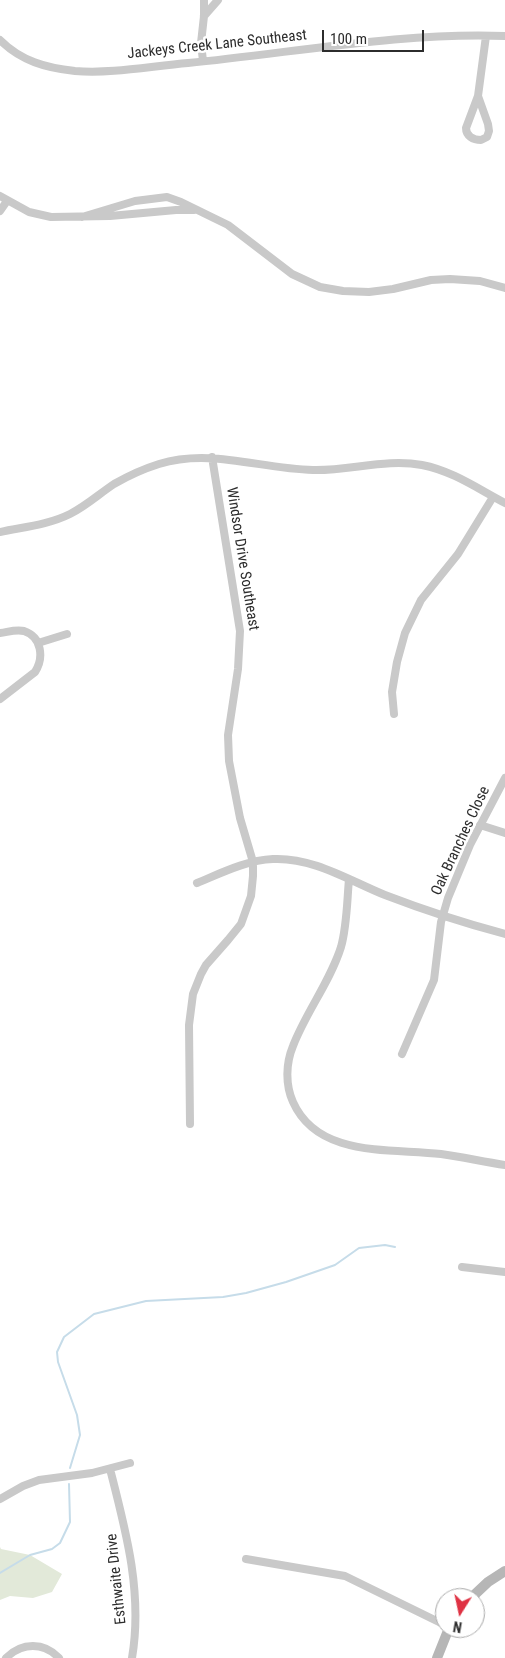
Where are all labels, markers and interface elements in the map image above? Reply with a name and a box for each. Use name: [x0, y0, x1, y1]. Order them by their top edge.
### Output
scale bar: [325, 20, 428, 52]
street label: Jackeys Creek Lane Southeast: [126, 27, 308, 63]
text: 100 m: [330, 30, 367, 48]
street label: Windsor Drive Southeast: [222, 486, 262, 632]
street label: Oak Branches Close: [428, 784, 494, 898]
street label: Esthwaite Drive: [103, 1533, 131, 1625]
north arrow: [435, 1588, 485, 1638]
text: N: [452, 1618, 463, 1635]

